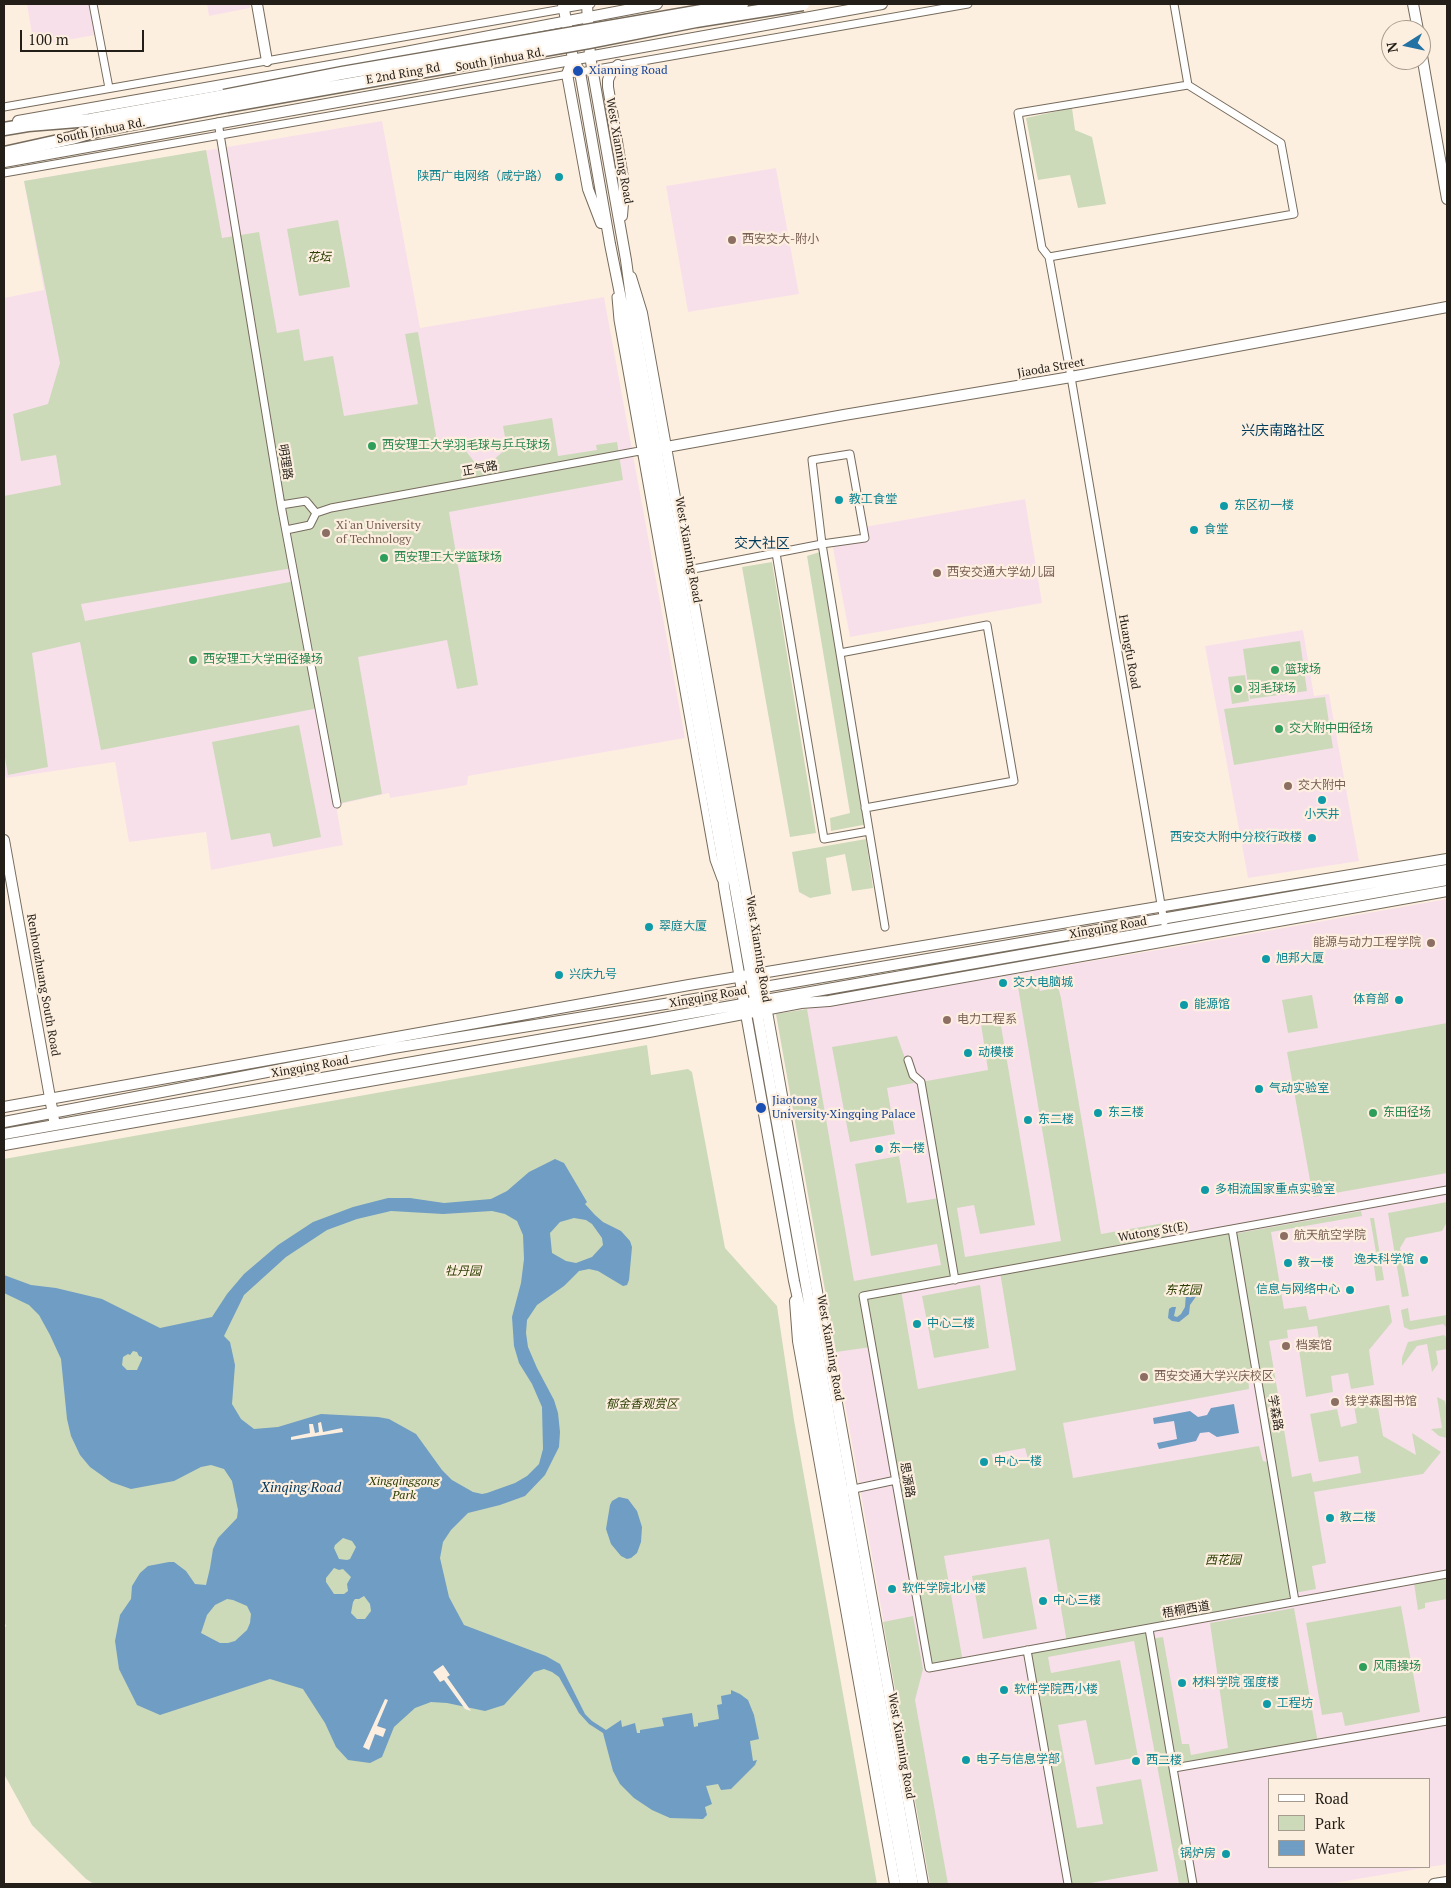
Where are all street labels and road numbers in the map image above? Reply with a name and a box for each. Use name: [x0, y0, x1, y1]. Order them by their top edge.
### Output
street label: South Jinhua Rd.: [455, 45, 545, 75]
street label: E 2nd Ring Rd: [365, 60, 441, 88]
street label: West Xianning Road: [603, 97, 635, 205]
street label: South Jinhua Rd.: [56, 115, 146, 147]
street label: Jiaoda Street: [1016, 355, 1086, 381]
street label: 明理路: [275, 443, 295, 481]
street label: 正气路: [461, 459, 499, 479]
street label: West Xianning Road: [672, 496, 704, 604]
street label: Huangfu Road: [1115, 613, 1143, 691]
street label: West Xianning Road: [742, 895, 774, 1003]
street label: Renhouzhuang South Road: [23, 913, 63, 1057]
street label: Xingqing Road: [1068, 914, 1148, 942]
street label: Xingqing Road: [668, 983, 748, 1011]
street label: Xingqing Road: [270, 1053, 350, 1081]
street label: Wutong St(E): [1117, 1219, 1189, 1245]
street label: West Xianning Road: [814, 1294, 846, 1402]
street label: 学森路: [1265, 1394, 1285, 1432]
street label: 思源路: [897, 1461, 917, 1499]
street label: 梧桐西道: [1161, 1599, 1211, 1621]
street label: West Xianning Road: [885, 1692, 917, 1800]

